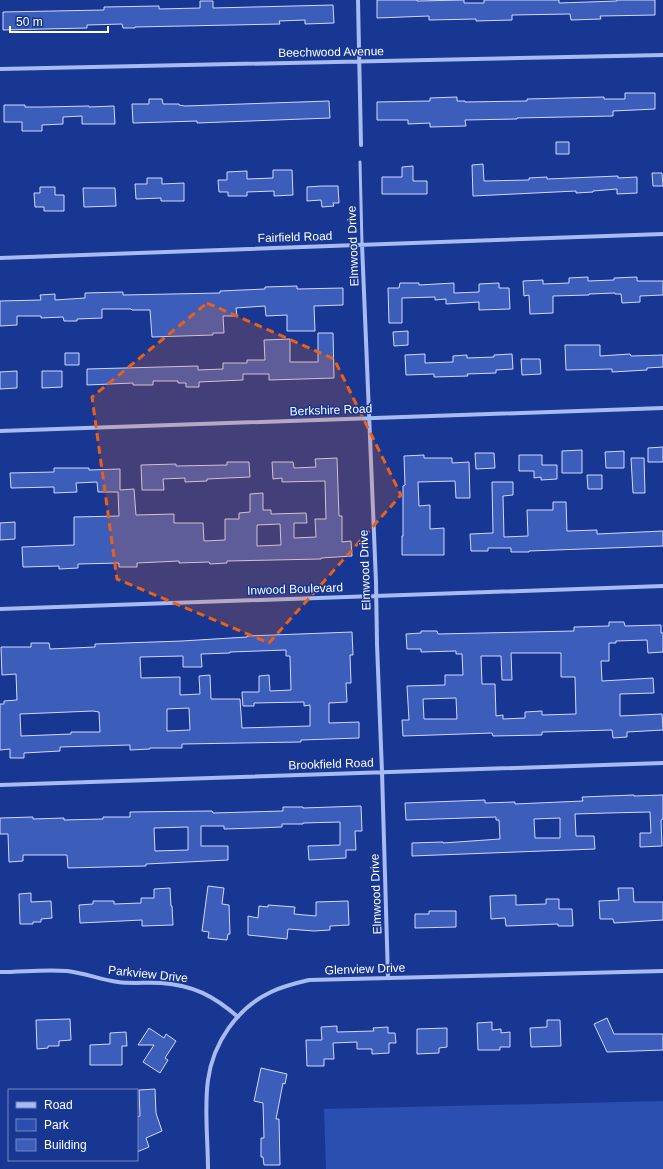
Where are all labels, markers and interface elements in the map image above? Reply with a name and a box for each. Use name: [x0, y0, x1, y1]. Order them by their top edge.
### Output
scale bar: [10, 8, 108, 34]
text: 50 m: [16, 15, 43, 29]
street label: Beechwood Avenue: [278, 44, 384, 60]
street label: Elmwood Drive: [345, 205, 361, 287]
street label: Fairfield Road: [257, 229, 333, 245]
street label: Berkshire Road: [289, 402, 373, 418]
street label: Elmwood Drive: [357, 529, 373, 611]
street label: Inwood Boulevard: [247, 580, 343, 598]
street label: Brookfield Road: [288, 756, 374, 772]
street label: Elmwood Drive: [368, 853, 384, 935]
street label: Glenview Drive: [324, 961, 406, 977]
street label: Parkview Drive: [107, 963, 189, 985]
legend: [8, 1089, 138, 1161]
text: Road: [44, 1098, 73, 1112]
text: Park: [44, 1118, 70, 1132]
text: Building: [44, 1138, 87, 1152]

